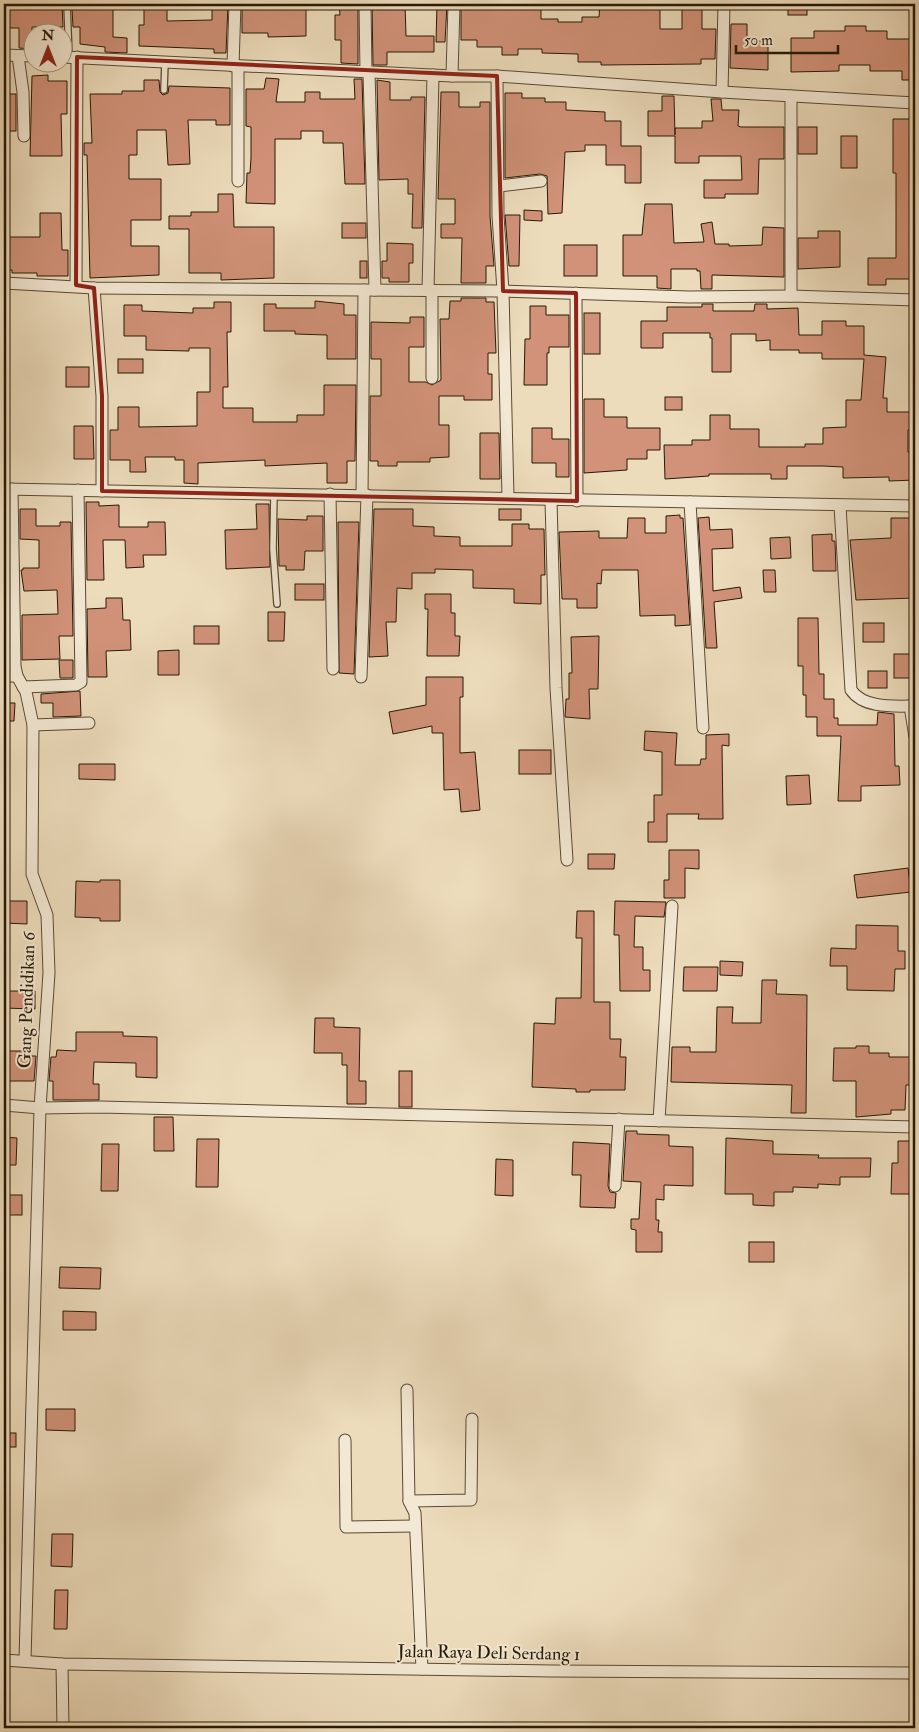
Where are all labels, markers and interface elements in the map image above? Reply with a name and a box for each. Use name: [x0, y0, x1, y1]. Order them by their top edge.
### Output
north arrow: [22, 22, 72, 72]
scale bar: [736, 22, 839, 54]
text: N: [41, 27, 55, 44]
text: 50 m: [744, 31, 773, 50]
street label: Gang Pendidikan 6: [13, 930, 41, 1069]
street label: Jalan Raya Deli Serdang 1: [396, 1640, 581, 1666]

